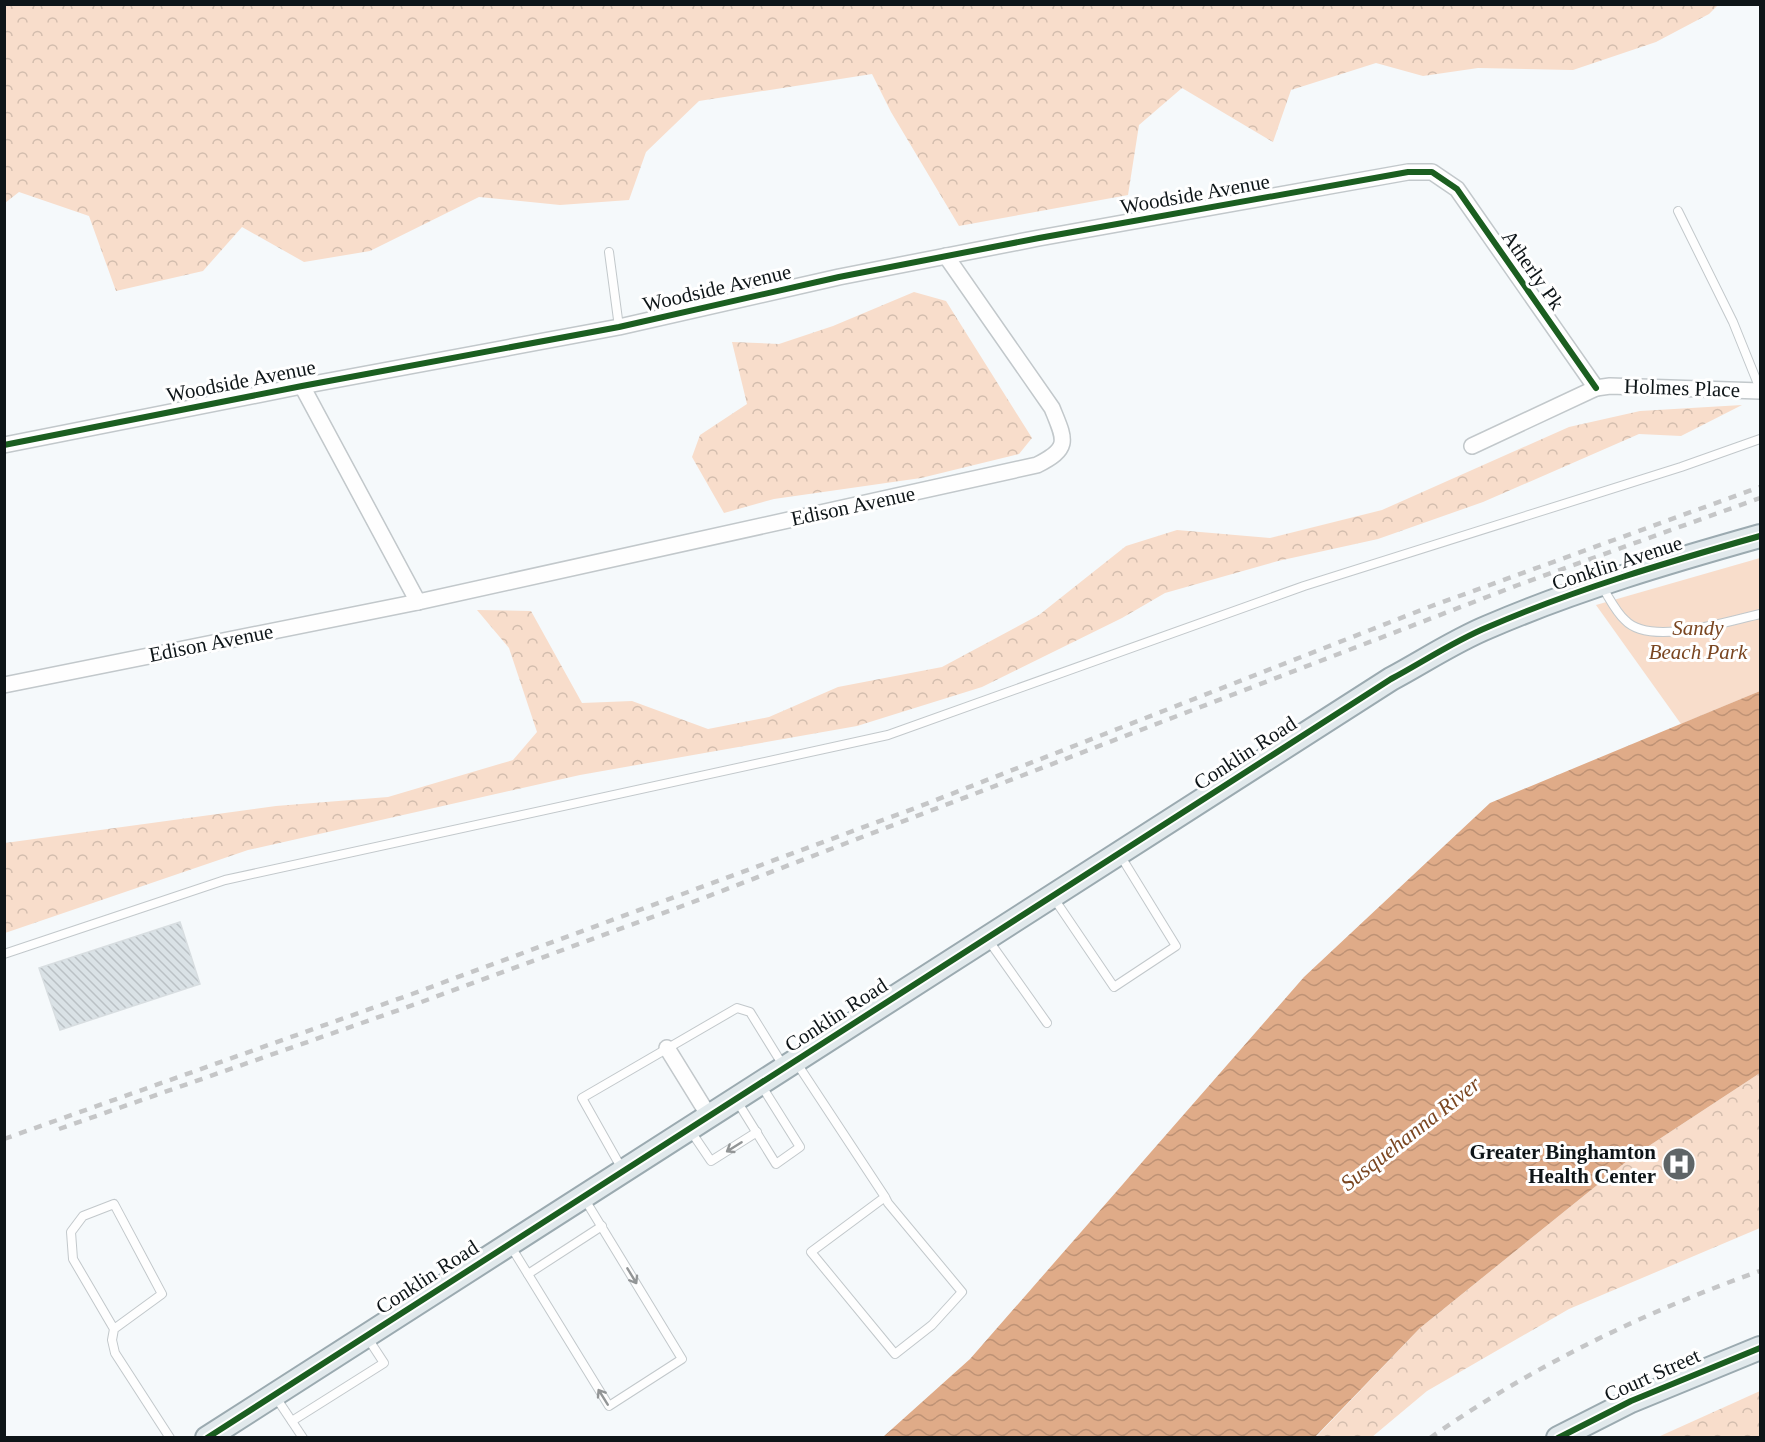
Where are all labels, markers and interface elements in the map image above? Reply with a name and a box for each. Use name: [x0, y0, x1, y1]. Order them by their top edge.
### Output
street label: Woodside Avenue: [1118, 169, 1272, 219]
street label: Atherly Pk: [1497, 226, 1569, 315]
street label: Woodside Avenue: [641, 259, 793, 317]
street label: Woodside Avenue: [164, 355, 318, 407]
street label: Holmes Place: [1624, 374, 1740, 402]
street label: Edison Avenue: [789, 481, 917, 531]
street label: Conklin Avenue: [1549, 531, 1685, 595]
park label: Sandy Beach Park: [1649, 616, 1748, 664]
street label: Edison Avenue: [147, 619, 275, 667]
street label: Conklin Road: [1189, 711, 1301, 795]
street label: Conklin Road: [780, 973, 892, 1057]
water label: Susquehanna River: [1335, 1071, 1486, 1196]
one-way arrow: [725, 1140, 742, 1153]
place label: Greater Binghamton Health Center: [1470, 1140, 1656, 1188]
hospital icon: Greater Binghamton Health Center: [1661, 1146, 1697, 1182]
street label: Conklin Road: [371, 1235, 483, 1319]
one-way arrow: [626, 1267, 638, 1284]
street label: Court Street: [1600, 1343, 1704, 1407]
one-way arrow: [597, 1389, 609, 1406]

